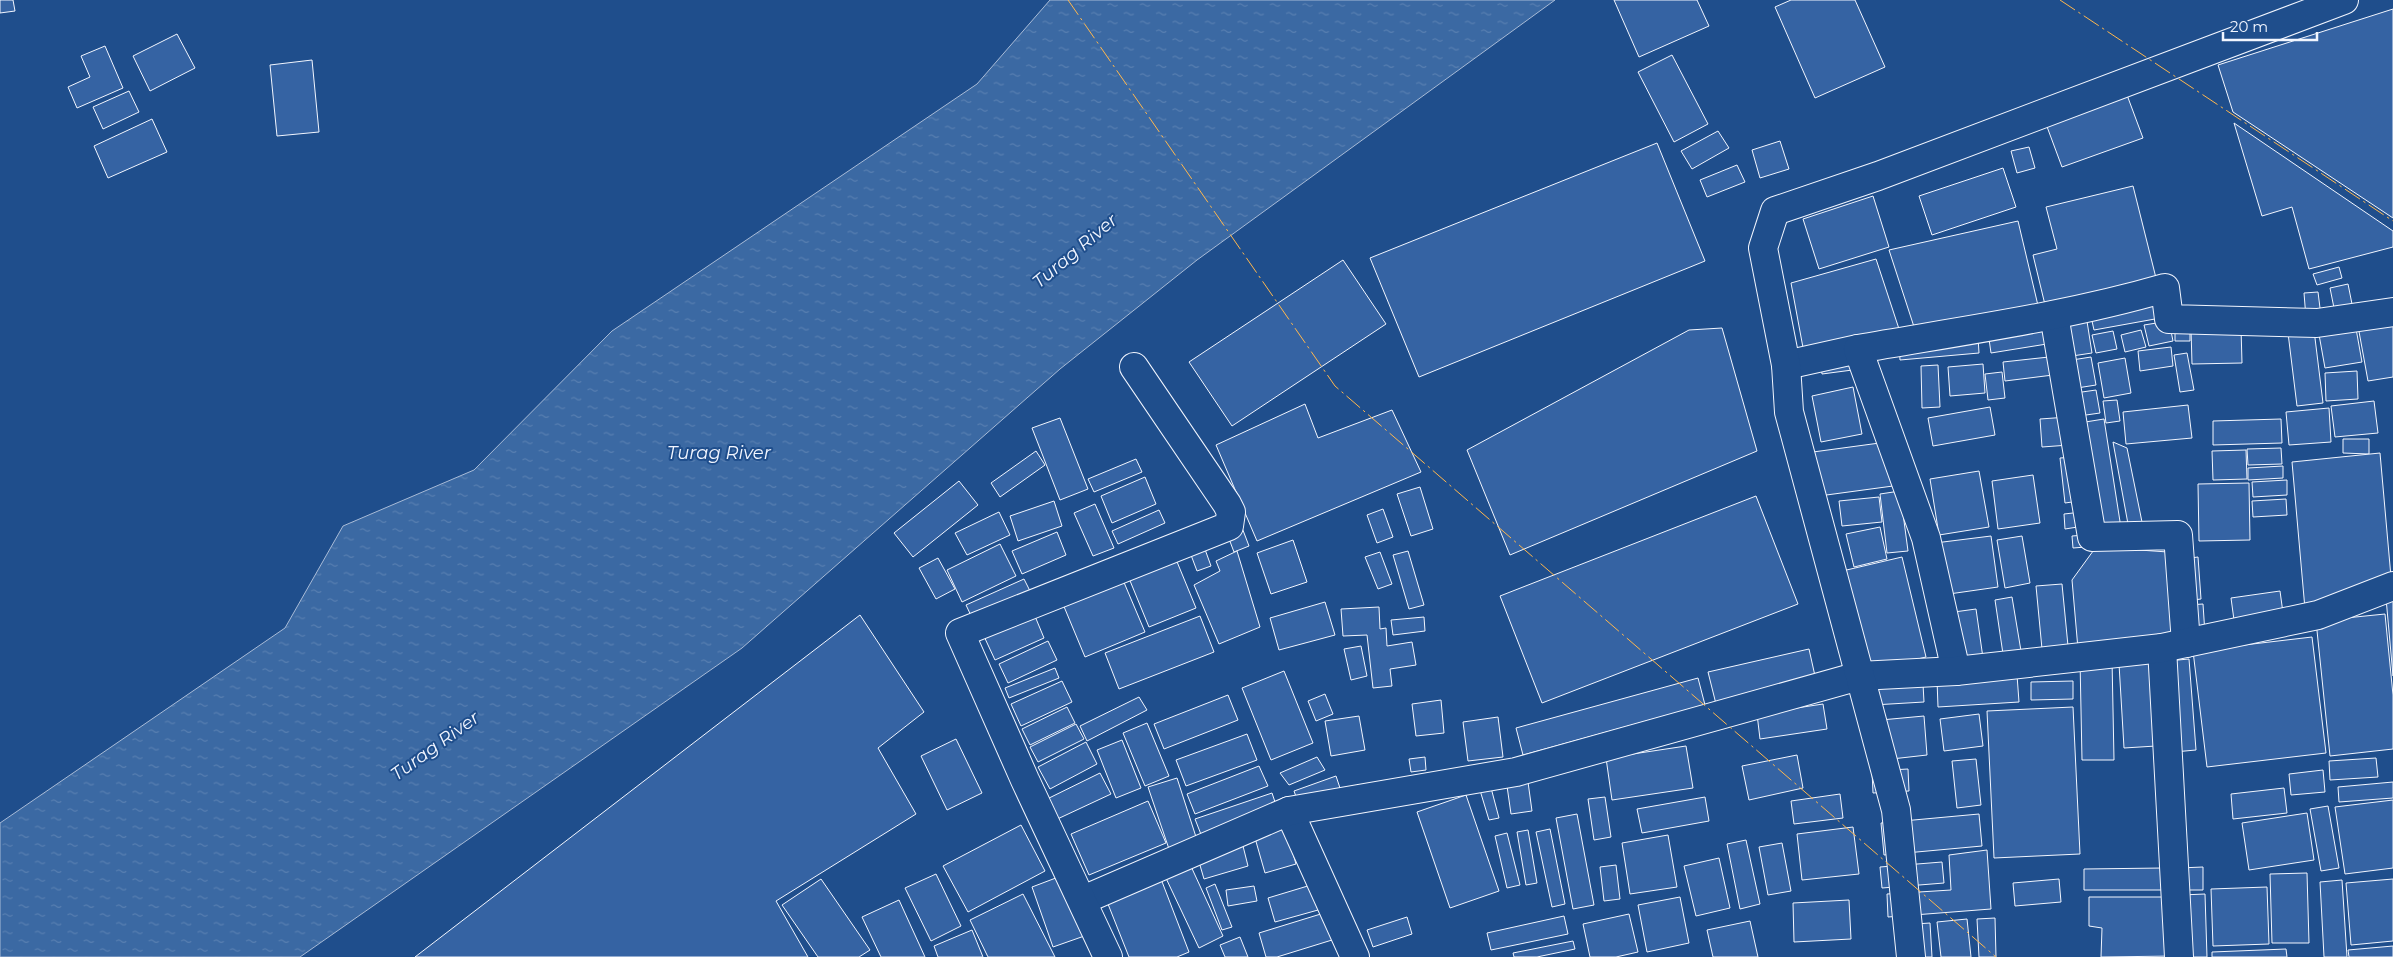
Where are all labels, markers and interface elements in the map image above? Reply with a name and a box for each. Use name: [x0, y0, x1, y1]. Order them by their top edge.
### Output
scale bar: [2223, 10, 2317, 42]
text: 20 m: [2230, 17, 2268, 36]
water label: Turag River: [1028, 209, 1122, 293]
water label: Turag River: [667, 442, 772, 464]
water label: Turag River: [387, 706, 484, 785]

